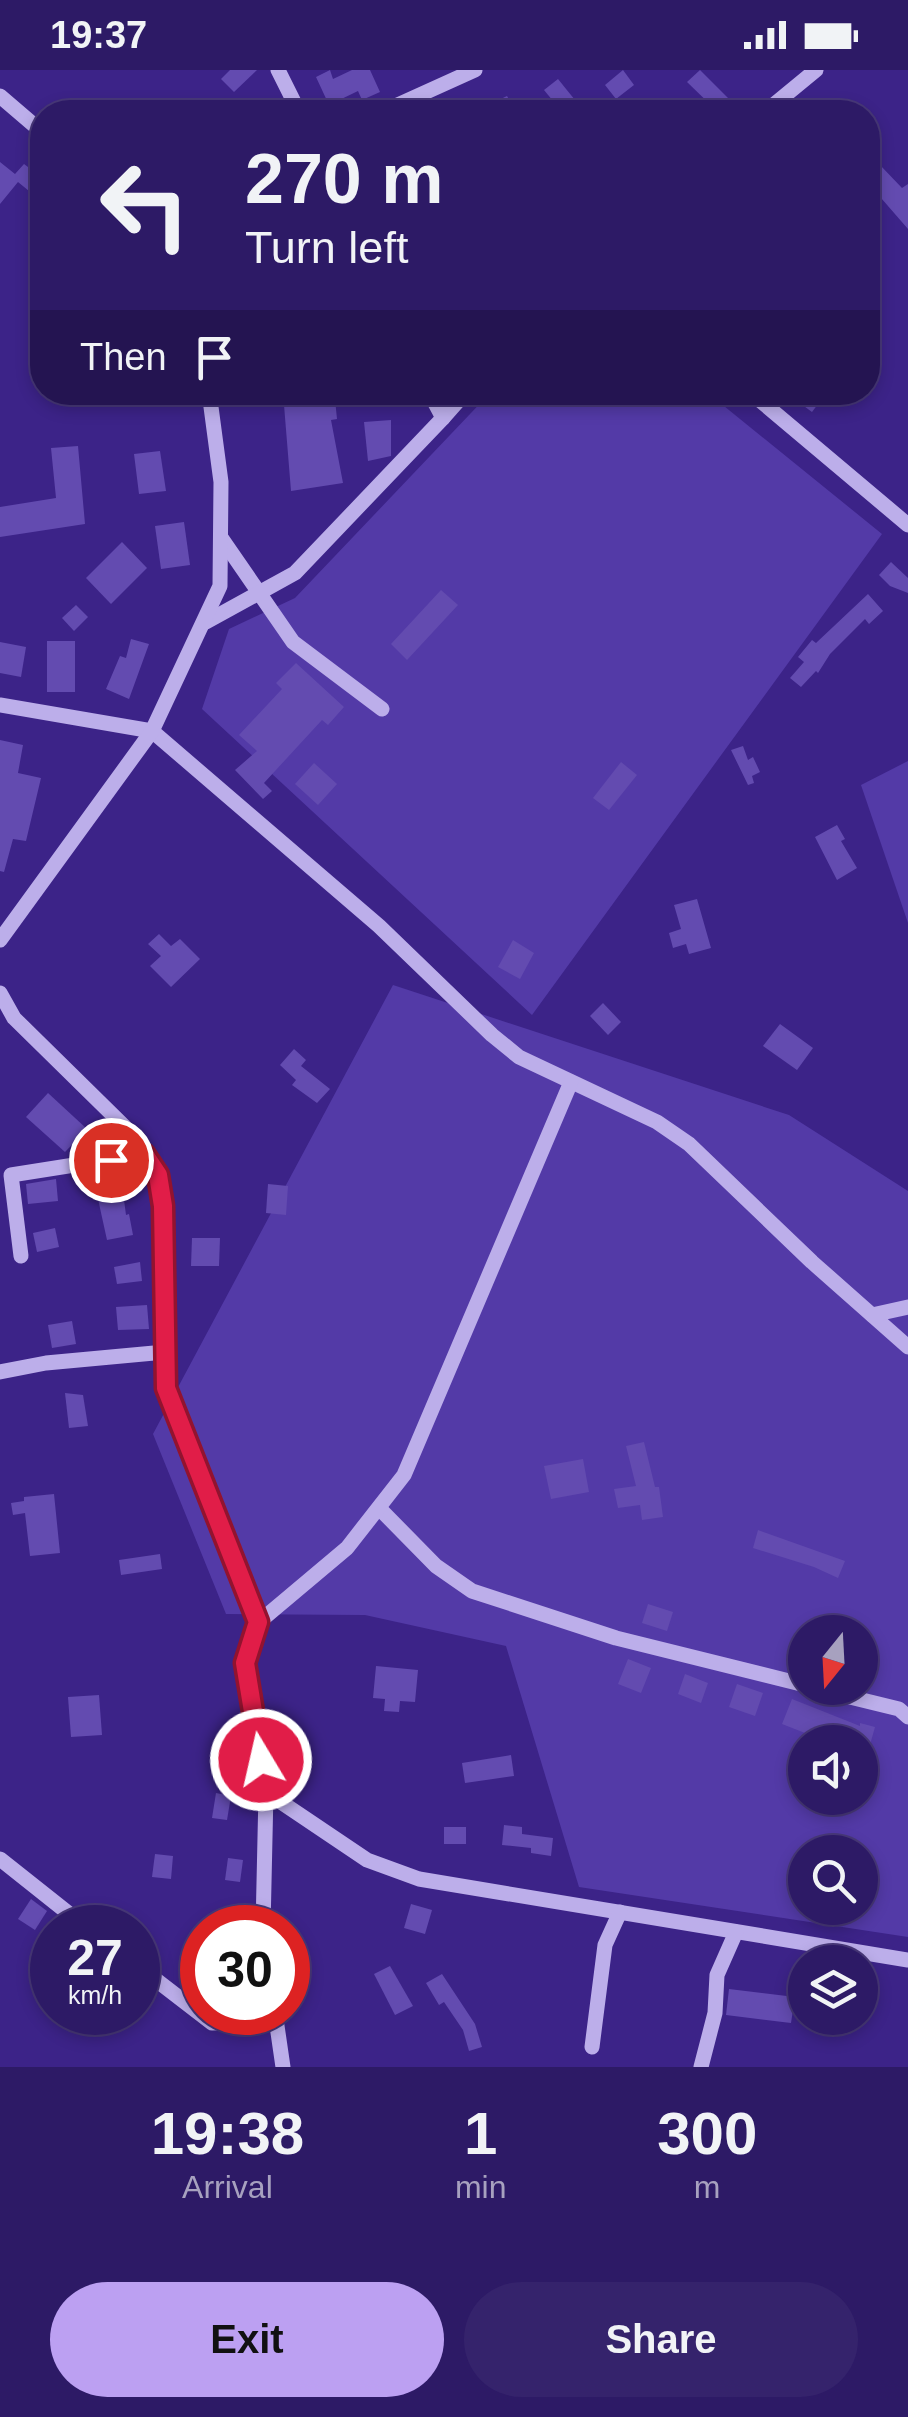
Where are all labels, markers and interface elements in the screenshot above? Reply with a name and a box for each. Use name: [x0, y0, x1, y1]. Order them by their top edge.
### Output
text: 19:37: [50, 14, 147, 56]
icon: left: [80, 140, 210, 270]
text: 270 m: [245, 140, 443, 218]
text: Turn left: [245, 222, 408, 273]
icon: arrive: [187, 330, 242, 385]
text: Then: [80, 336, 167, 378]
pin: [69, 1118, 154, 1203]
icon: arrive: [84, 1133, 139, 1188]
north arrow: [788, 1615, 878, 1705]
map controls: [788, 1615, 878, 2035]
position arrow: [209, 1708, 313, 1812]
button: sound: [788, 1725, 878, 1815]
button: search: [788, 1835, 878, 1925]
speed limit sign: 30: [180, 1905, 310, 2035]
text: 27: [67, 1930, 123, 1986]
button: layers: [788, 1945, 878, 2035]
text: km/h: [68, 1981, 122, 2009]
text: 19:38: [151, 2100, 304, 2167]
text: 1: [464, 2100, 497, 2167]
text: 300: [657, 2100, 757, 2167]
text: Arrival: [182, 2169, 273, 2205]
text: min: [455, 2169, 506, 2205]
text: m: [694, 2169, 721, 2205]
button: Exit: [50, 2282, 444, 2397]
button: Share: [464, 2282, 858, 2397]

